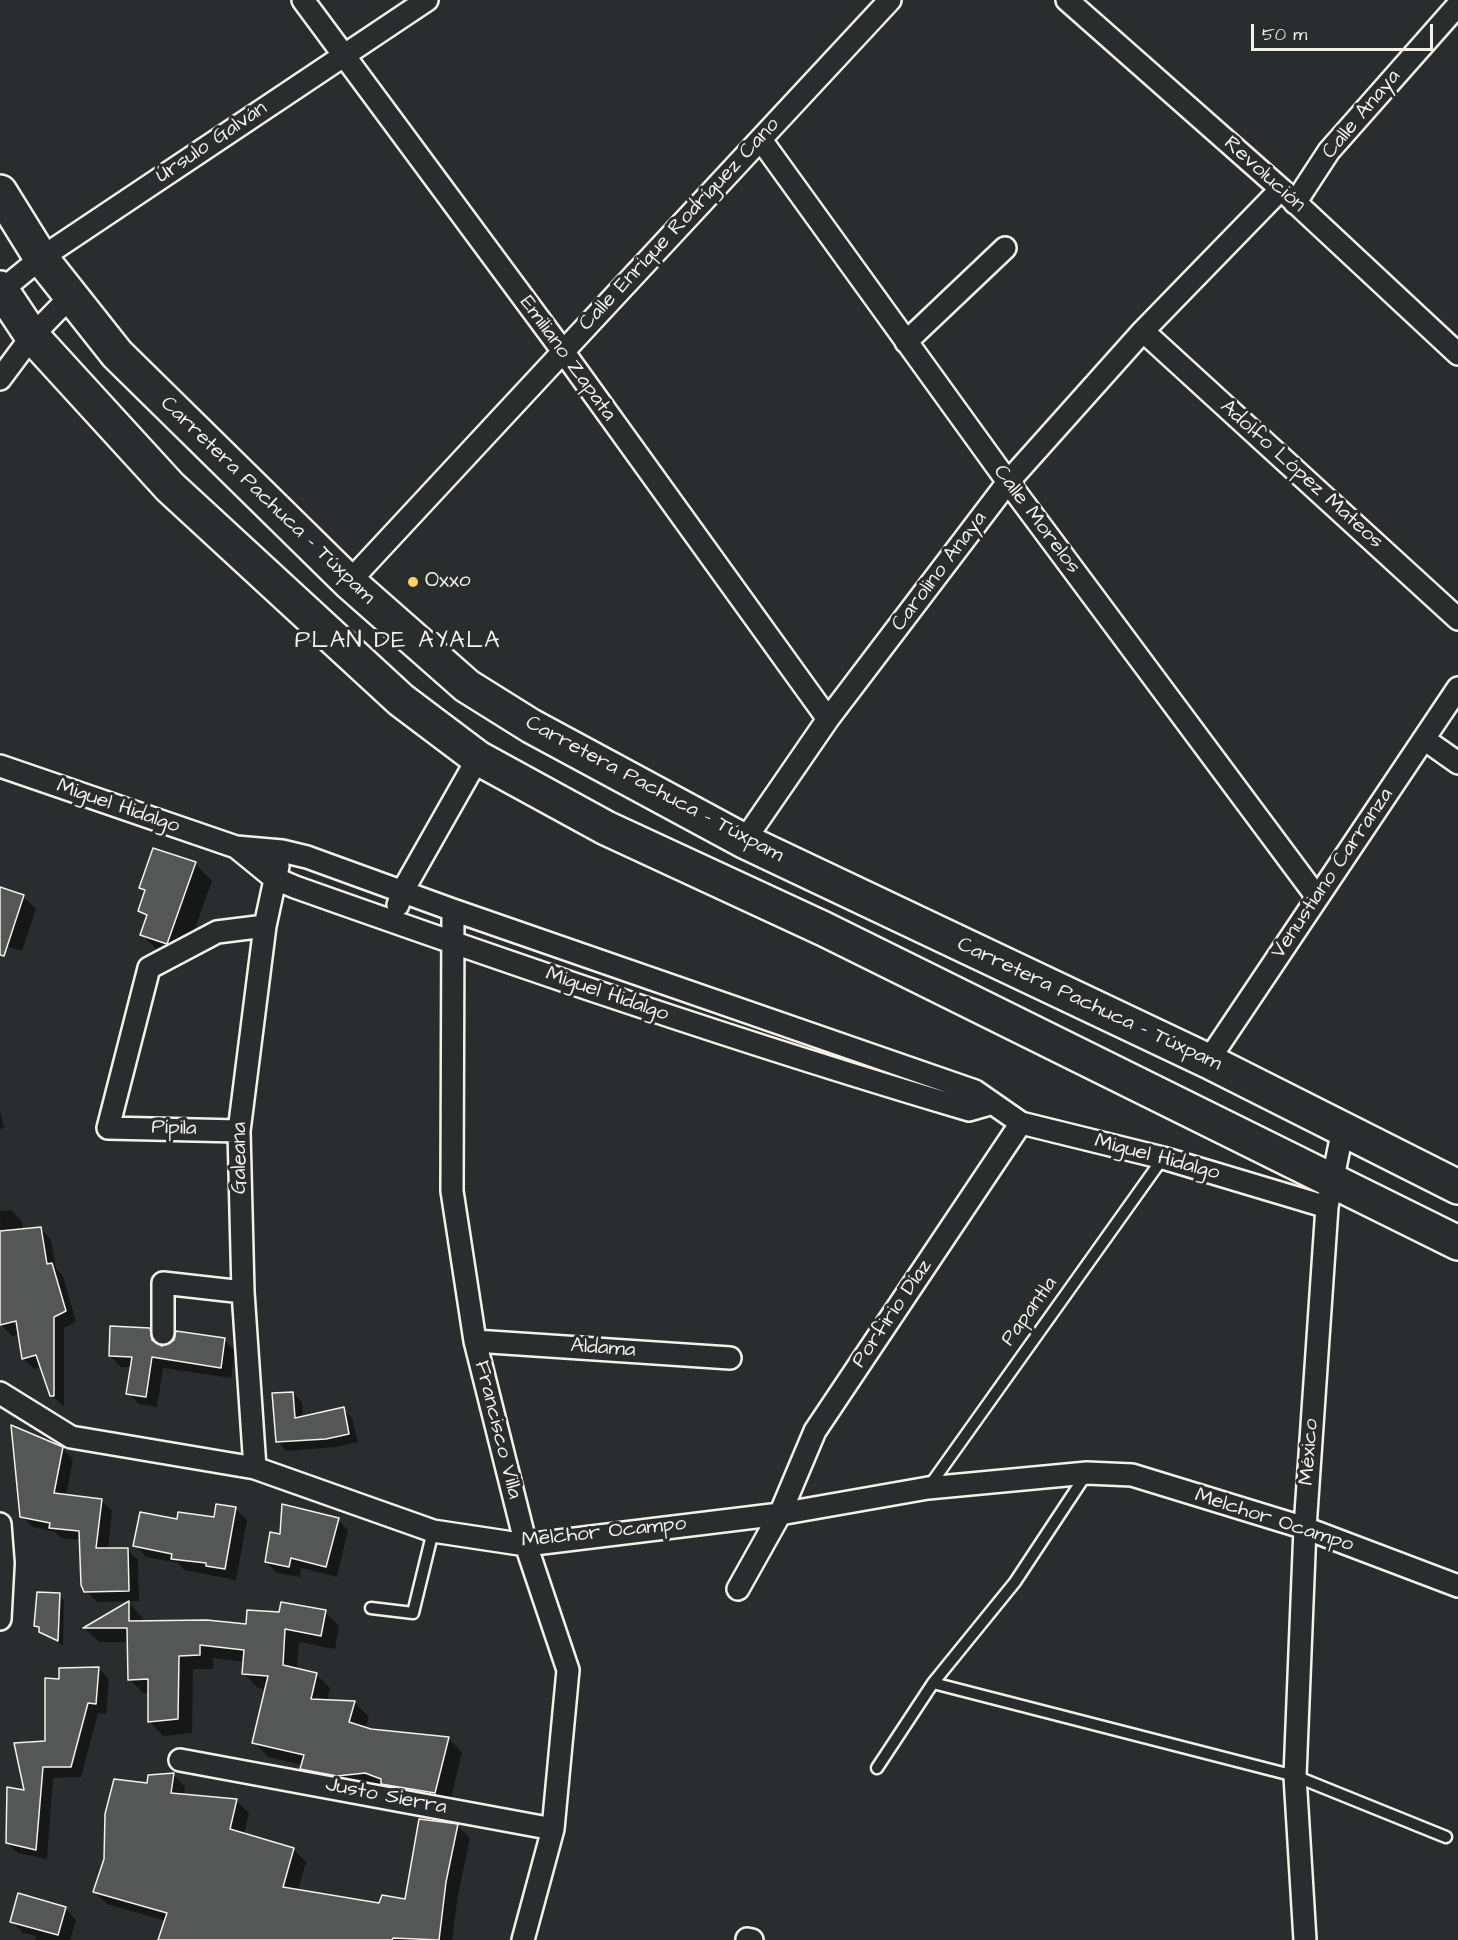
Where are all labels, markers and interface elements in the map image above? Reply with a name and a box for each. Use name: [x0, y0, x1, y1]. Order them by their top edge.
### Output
scale bar: [1254, 12, 1436, 50]
text: 50 m: [1262, 22, 1307, 47]
street label: Calle Anaya: [1317, 65, 1407, 165]
street label: Úrsulo Galván: [152, 97, 272, 189]
street label: Calle Enrique Rodríguez Cano: [574, 113, 786, 337]
street label: Revolución: [1218, 132, 1310, 218]
street label: Emiliano Zapata: [513, 292, 621, 426]
street label: Carretera Pachuca - Túxpam: [154, 392, 380, 610]
street label: Adolfo López Mateos: [1214, 395, 1388, 555]
street label: Calle Morelos: [987, 461, 1085, 579]
street label: Carolino Anaya: [887, 507, 993, 637]
place label: Oxxo: [425, 569, 471, 595]
marker: Oxxo: [406, 575, 420, 589]
district label: PLAN DE AYALA: [295, 628, 501, 656]
street label: Carretera Pachuca - Túxpam: [521, 711, 787, 869]
street label: Miguel Hidalgo: [53, 774, 183, 840]
street label: Venustiano Carranza: [1267, 784, 1399, 964]
street label: Carretera Pachuca - Túxpam: [953, 933, 1225, 1077]
street label: Miguel Hidalgo: [542, 962, 672, 1028]
street label: Pípila: [151, 1116, 197, 1142]
street label: Galeana: [228, 1122, 254, 1194]
street label: Miguel Hidalgo: [1092, 1129, 1222, 1187]
street label: Porfirio Díaz: [848, 1255, 938, 1373]
street label: Papantla: [996, 1272, 1064, 1352]
street label: Aldama: [570, 1334, 636, 1364]
street label: Francisco Villa: [468, 1358, 526, 1502]
street label: México: [1295, 1418, 1325, 1486]
street label: Melchor Ocampo: [1191, 1483, 1357, 1559]
street label: Melchor Ocampo: [520, 1512, 688, 1554]
street label: Justo Sierra: [323, 1773, 449, 1821]

